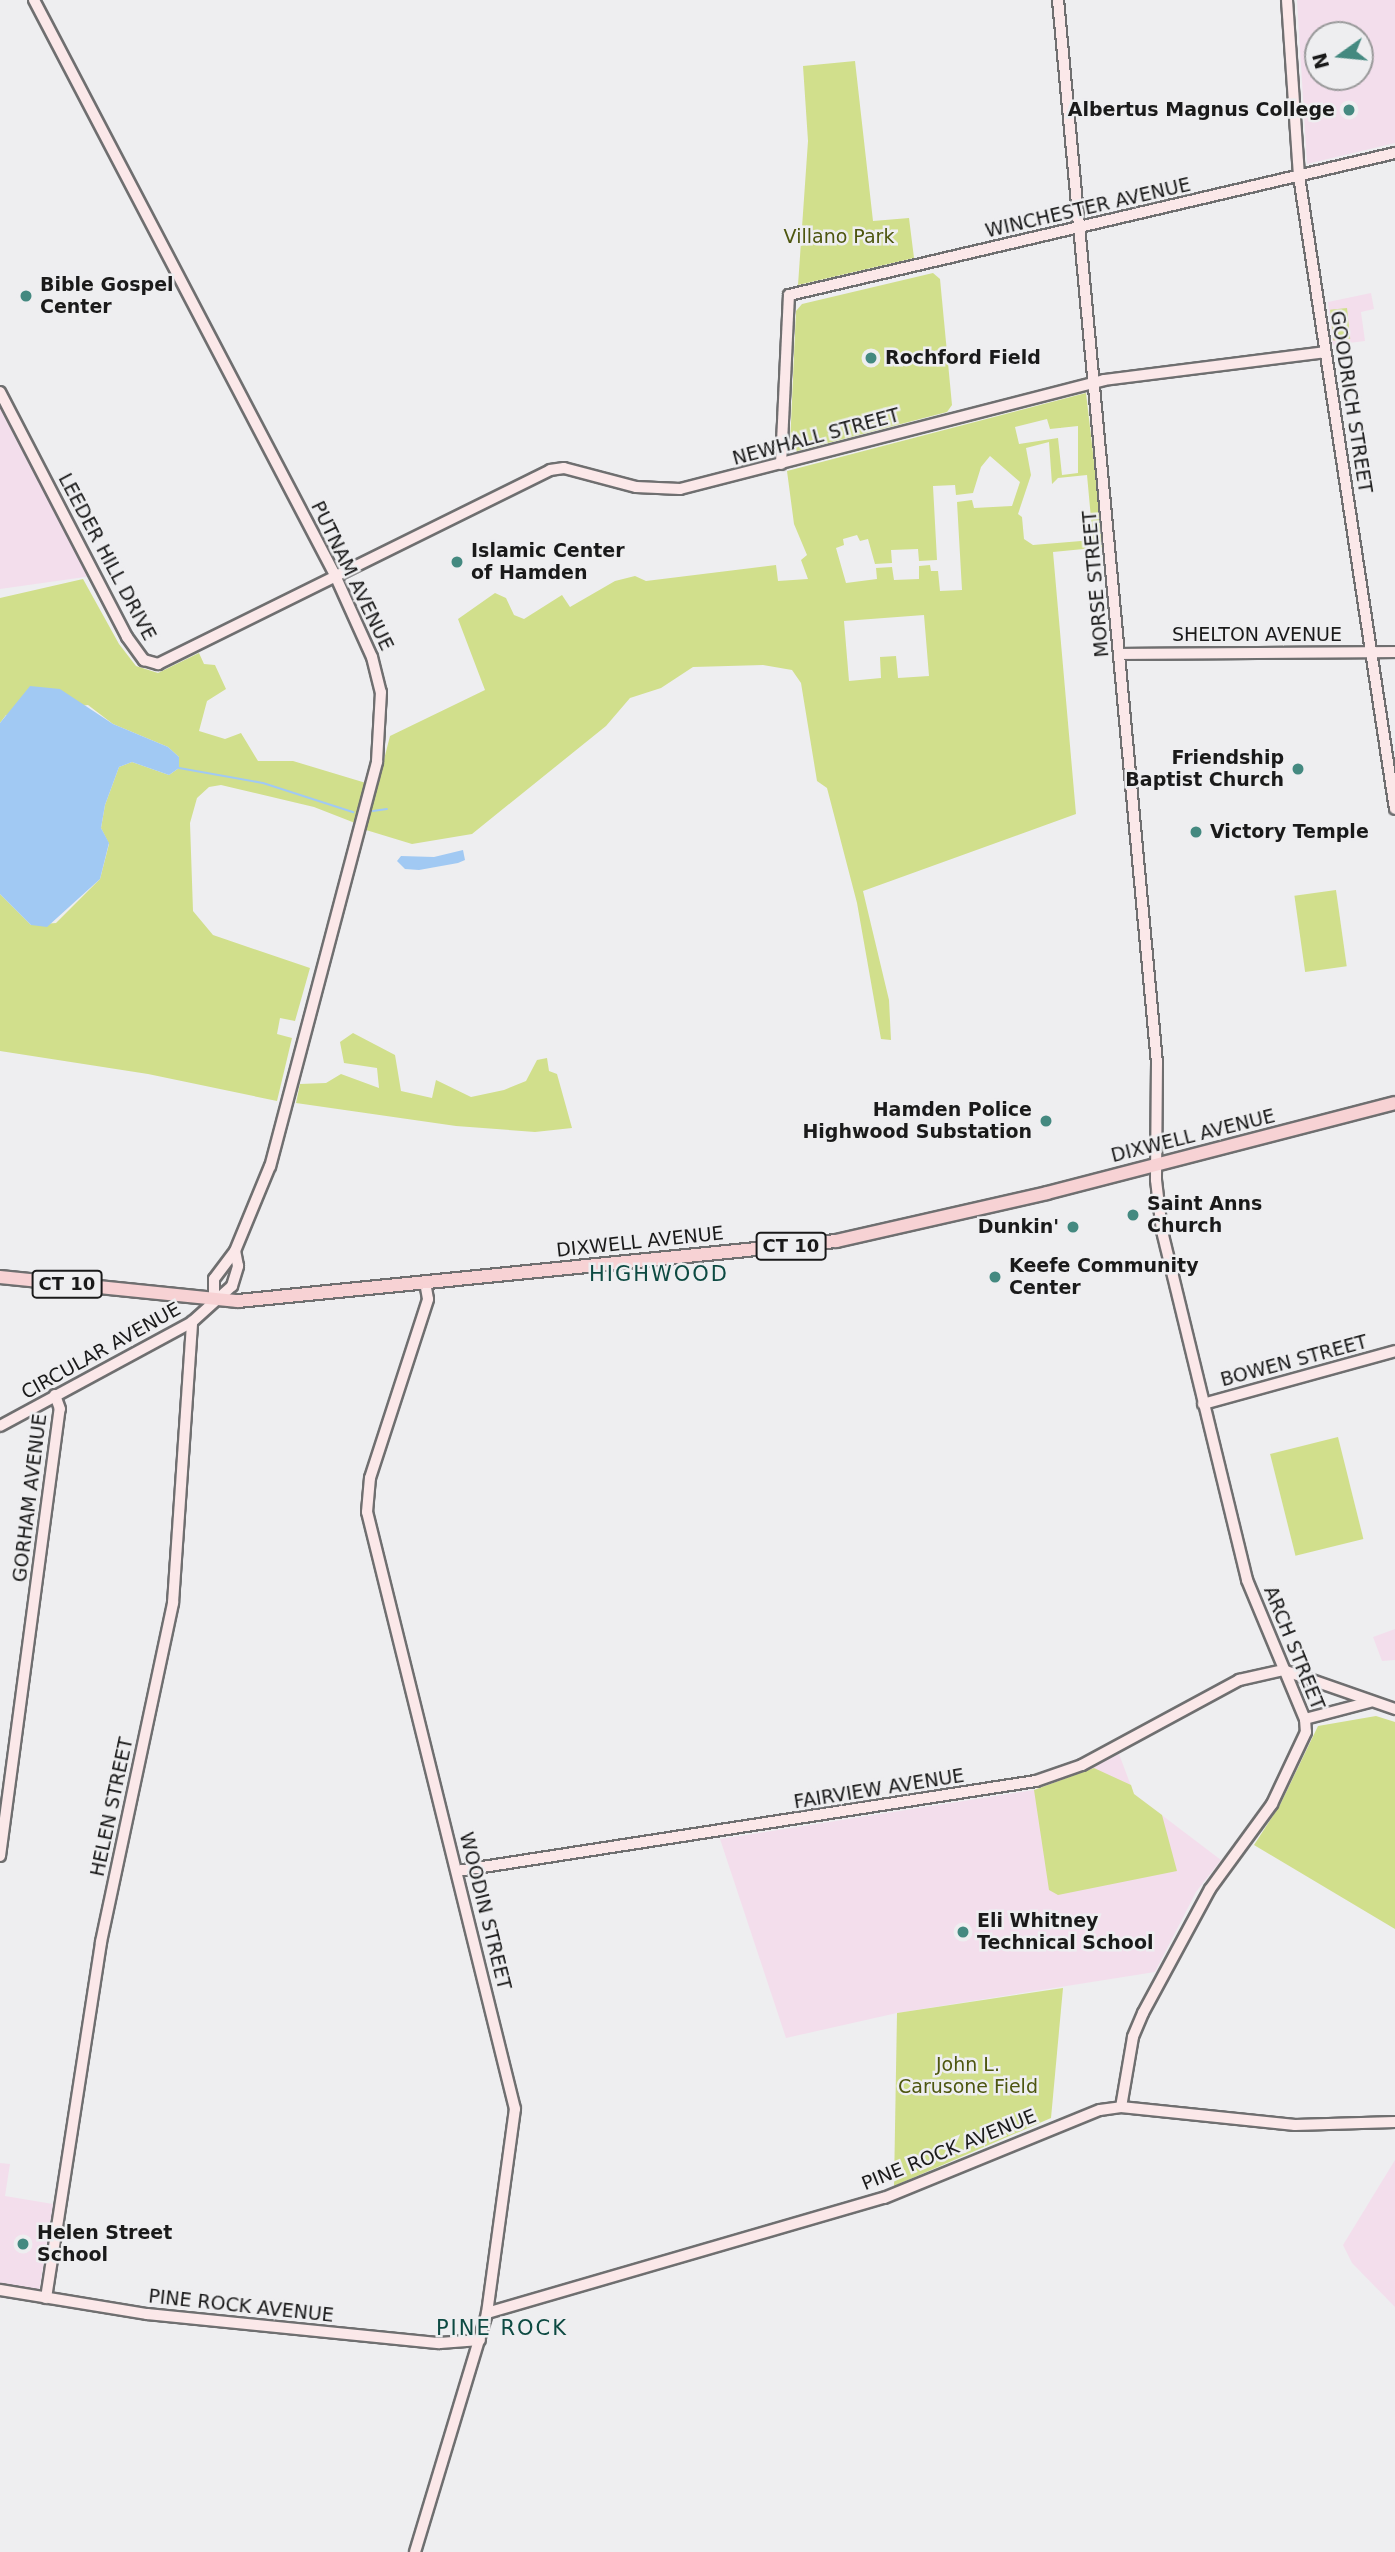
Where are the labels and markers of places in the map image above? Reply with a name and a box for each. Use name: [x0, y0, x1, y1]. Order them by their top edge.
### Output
place label: Albertus Magnus College: [1068, 99, 1335, 121]
marker: Albertus Magnus College: [1341, 102, 1357, 118]
place label: Bible Gospel Center: [40, 274, 174, 318]
marker: Bible Gospel Center: [18, 288, 34, 304]
place label: Rochford Field: [885, 347, 1041, 369]
marker: Rochford Field: [863, 350, 879, 366]
place label: Islamic Center of Hamden: [471, 540, 625, 584]
marker: Islamic Center of Hamden: [449, 554, 465, 570]
place label: Friendship Baptist Church: [1125, 747, 1284, 791]
marker: Friendship Baptist Church: [1290, 761, 1306, 777]
place label: Victory Temple: [1210, 821, 1369, 843]
marker: Victory Temple: [1188, 824, 1204, 840]
place label: Hamden Police Highwood Substation: [802, 1099, 1032, 1143]
marker: Hamden Police Highwood Substation: [1038, 1113, 1054, 1129]
place label: Saint Anns Church: [1147, 1193, 1262, 1237]
marker: Saint Anns Church: [1125, 1207, 1141, 1223]
place label: Dunkin': [978, 1216, 1059, 1238]
marker: Dunkin': [1065, 1219, 1081, 1235]
place label: Keefe Community Center: [1009, 1255, 1199, 1299]
marker: Keefe Community Center: [987, 1269, 1003, 1285]
place label: Eli Whitney Technical School: [977, 1910, 1153, 1954]
marker: Eli Whitney Technical School: [955, 1924, 971, 1940]
place label: Helen Street School: [37, 2222, 172, 2266]
marker: Helen Street School: [15, 2236, 31, 2252]

